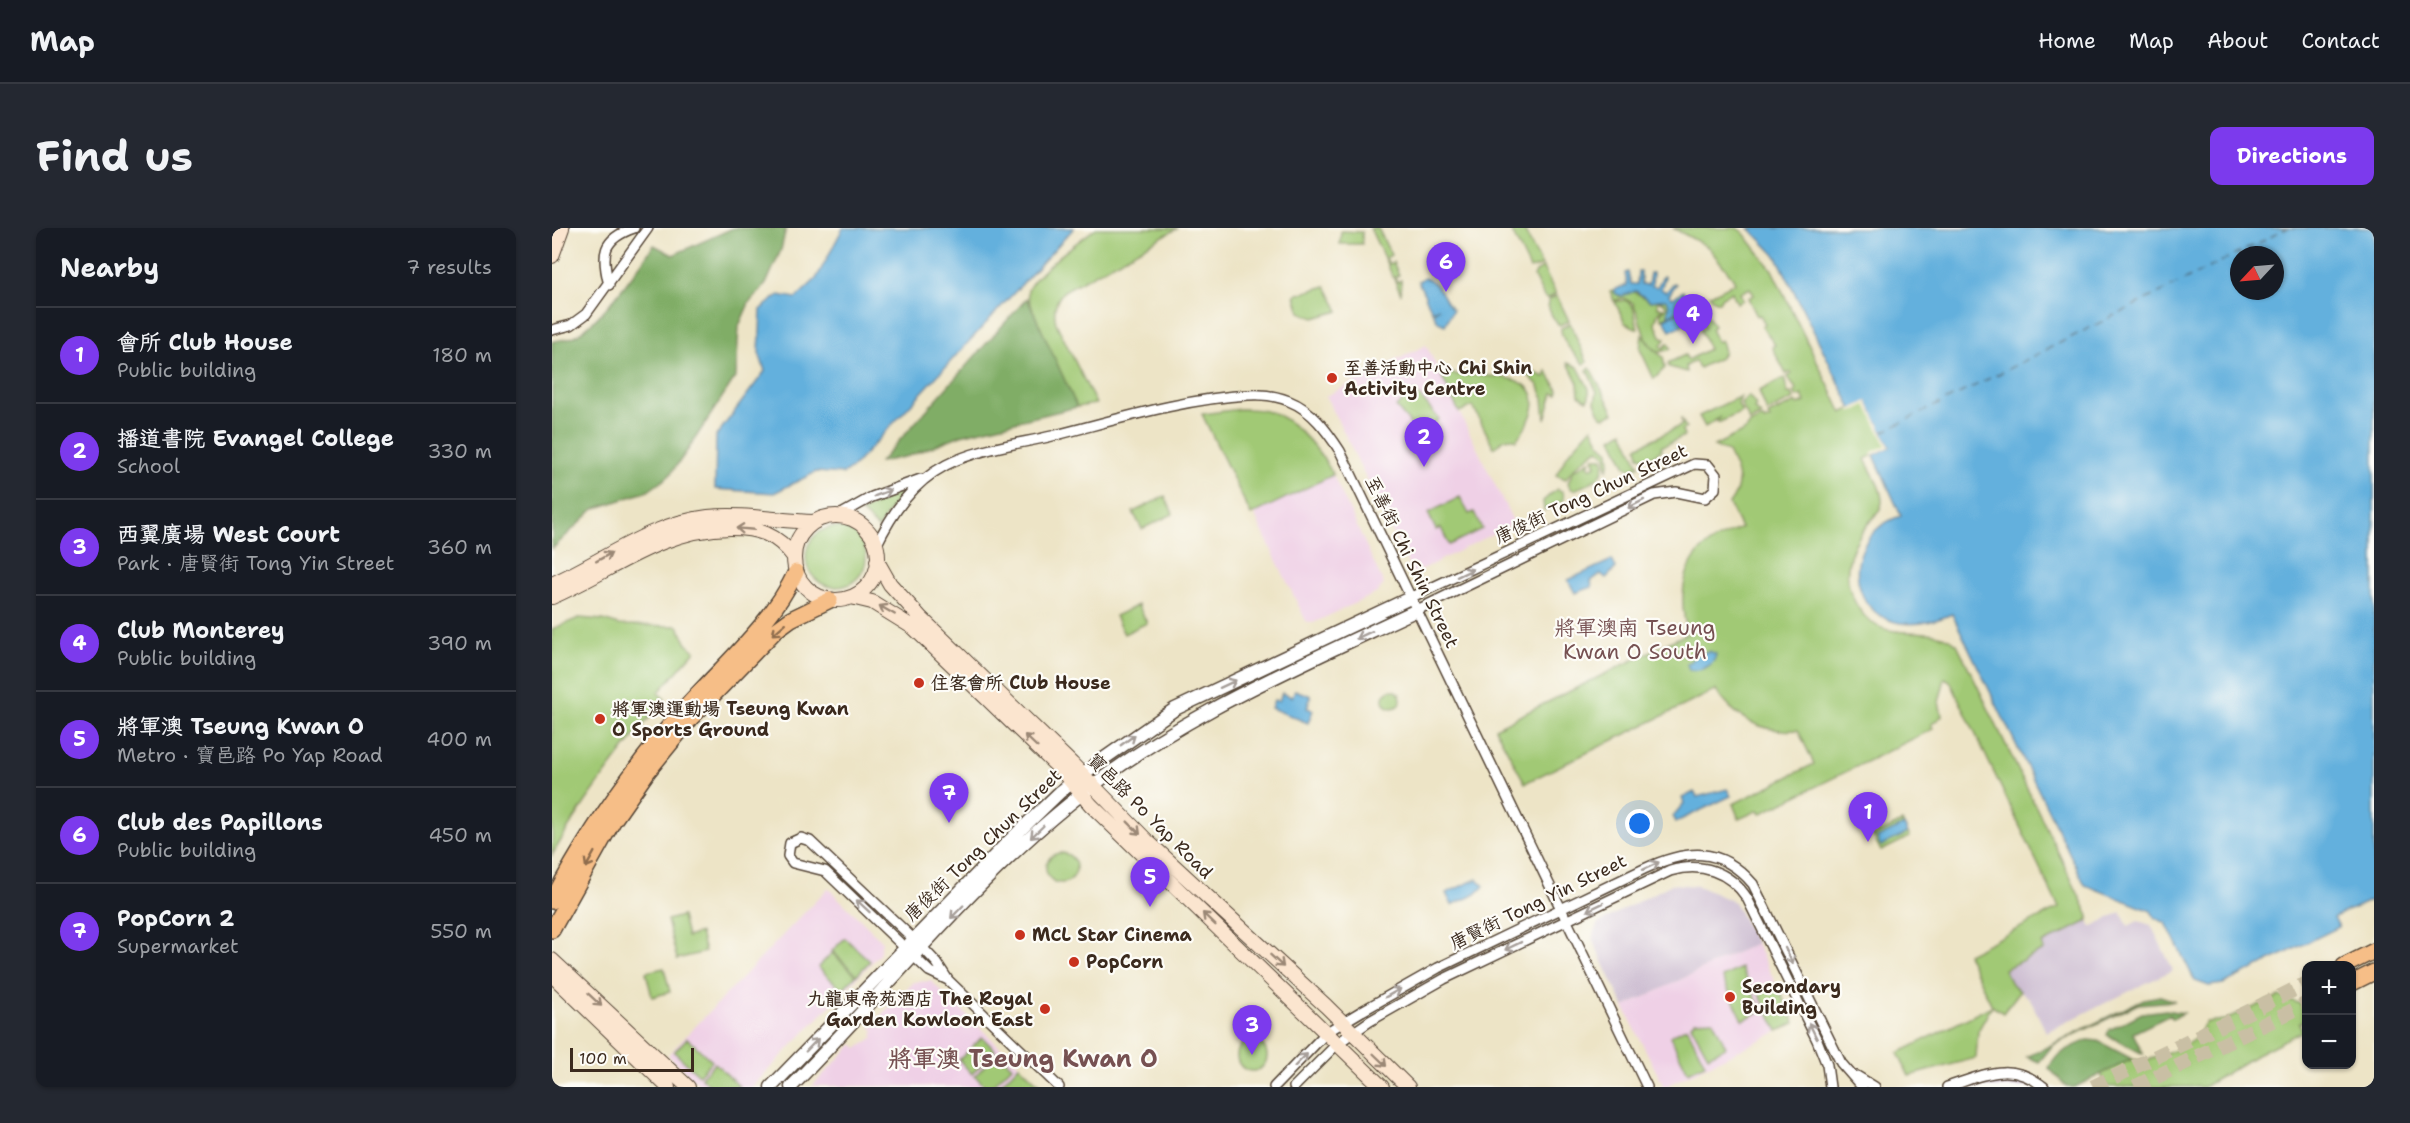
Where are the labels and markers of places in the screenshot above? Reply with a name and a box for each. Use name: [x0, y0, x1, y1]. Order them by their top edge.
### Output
pin: 6: [1426, 242, 1466, 292]
pin: 4: [1674, 294, 1712, 344]
place label: 至善活動中心 Chi Shin Activity Centre: [1344, 356, 1532, 401]
marker: 至善活動中心 Chi Shin Activity Centre: [1325, 371, 1339, 385]
pin: 2: [1404, 418, 1444, 467]
place label: 住客會所 Club House: [931, 671, 1111, 695]
marker: 住客會所 Club House: [912, 676, 926, 690]
place label: 將軍澳運動場 Tseung Kwan O Sports Ground: [612, 697, 849, 742]
marker: 將軍澳運動場 Tseung Kwan O Sports Ground: [593, 712, 607, 726]
pin: 7: [930, 774, 968, 823]
pin: 1: [1848, 792, 1888, 842]
pin: 5: [1130, 858, 1170, 907]
place label: MCL Star Cinema: [1032, 923, 1193, 947]
marker: MCL Star Cinema: [1013, 928, 1027, 942]
place label: PopCorn: [1086, 950, 1163, 974]
marker: PopCorn: [1067, 955, 1081, 969]
place label: Secondary Building: [1742, 975, 1841, 1020]
place label: 九龍東帝苑酒店 The Royal Garden Kowloon East: [807, 987, 1033, 1032]
marker: Secondary Building: [1723, 990, 1737, 1004]
marker: 九龍東帝苑酒店 The Royal Garden Kowloon East: [1038, 1002, 1052, 1016]
pin: 3: [1232, 1006, 1272, 1055]

